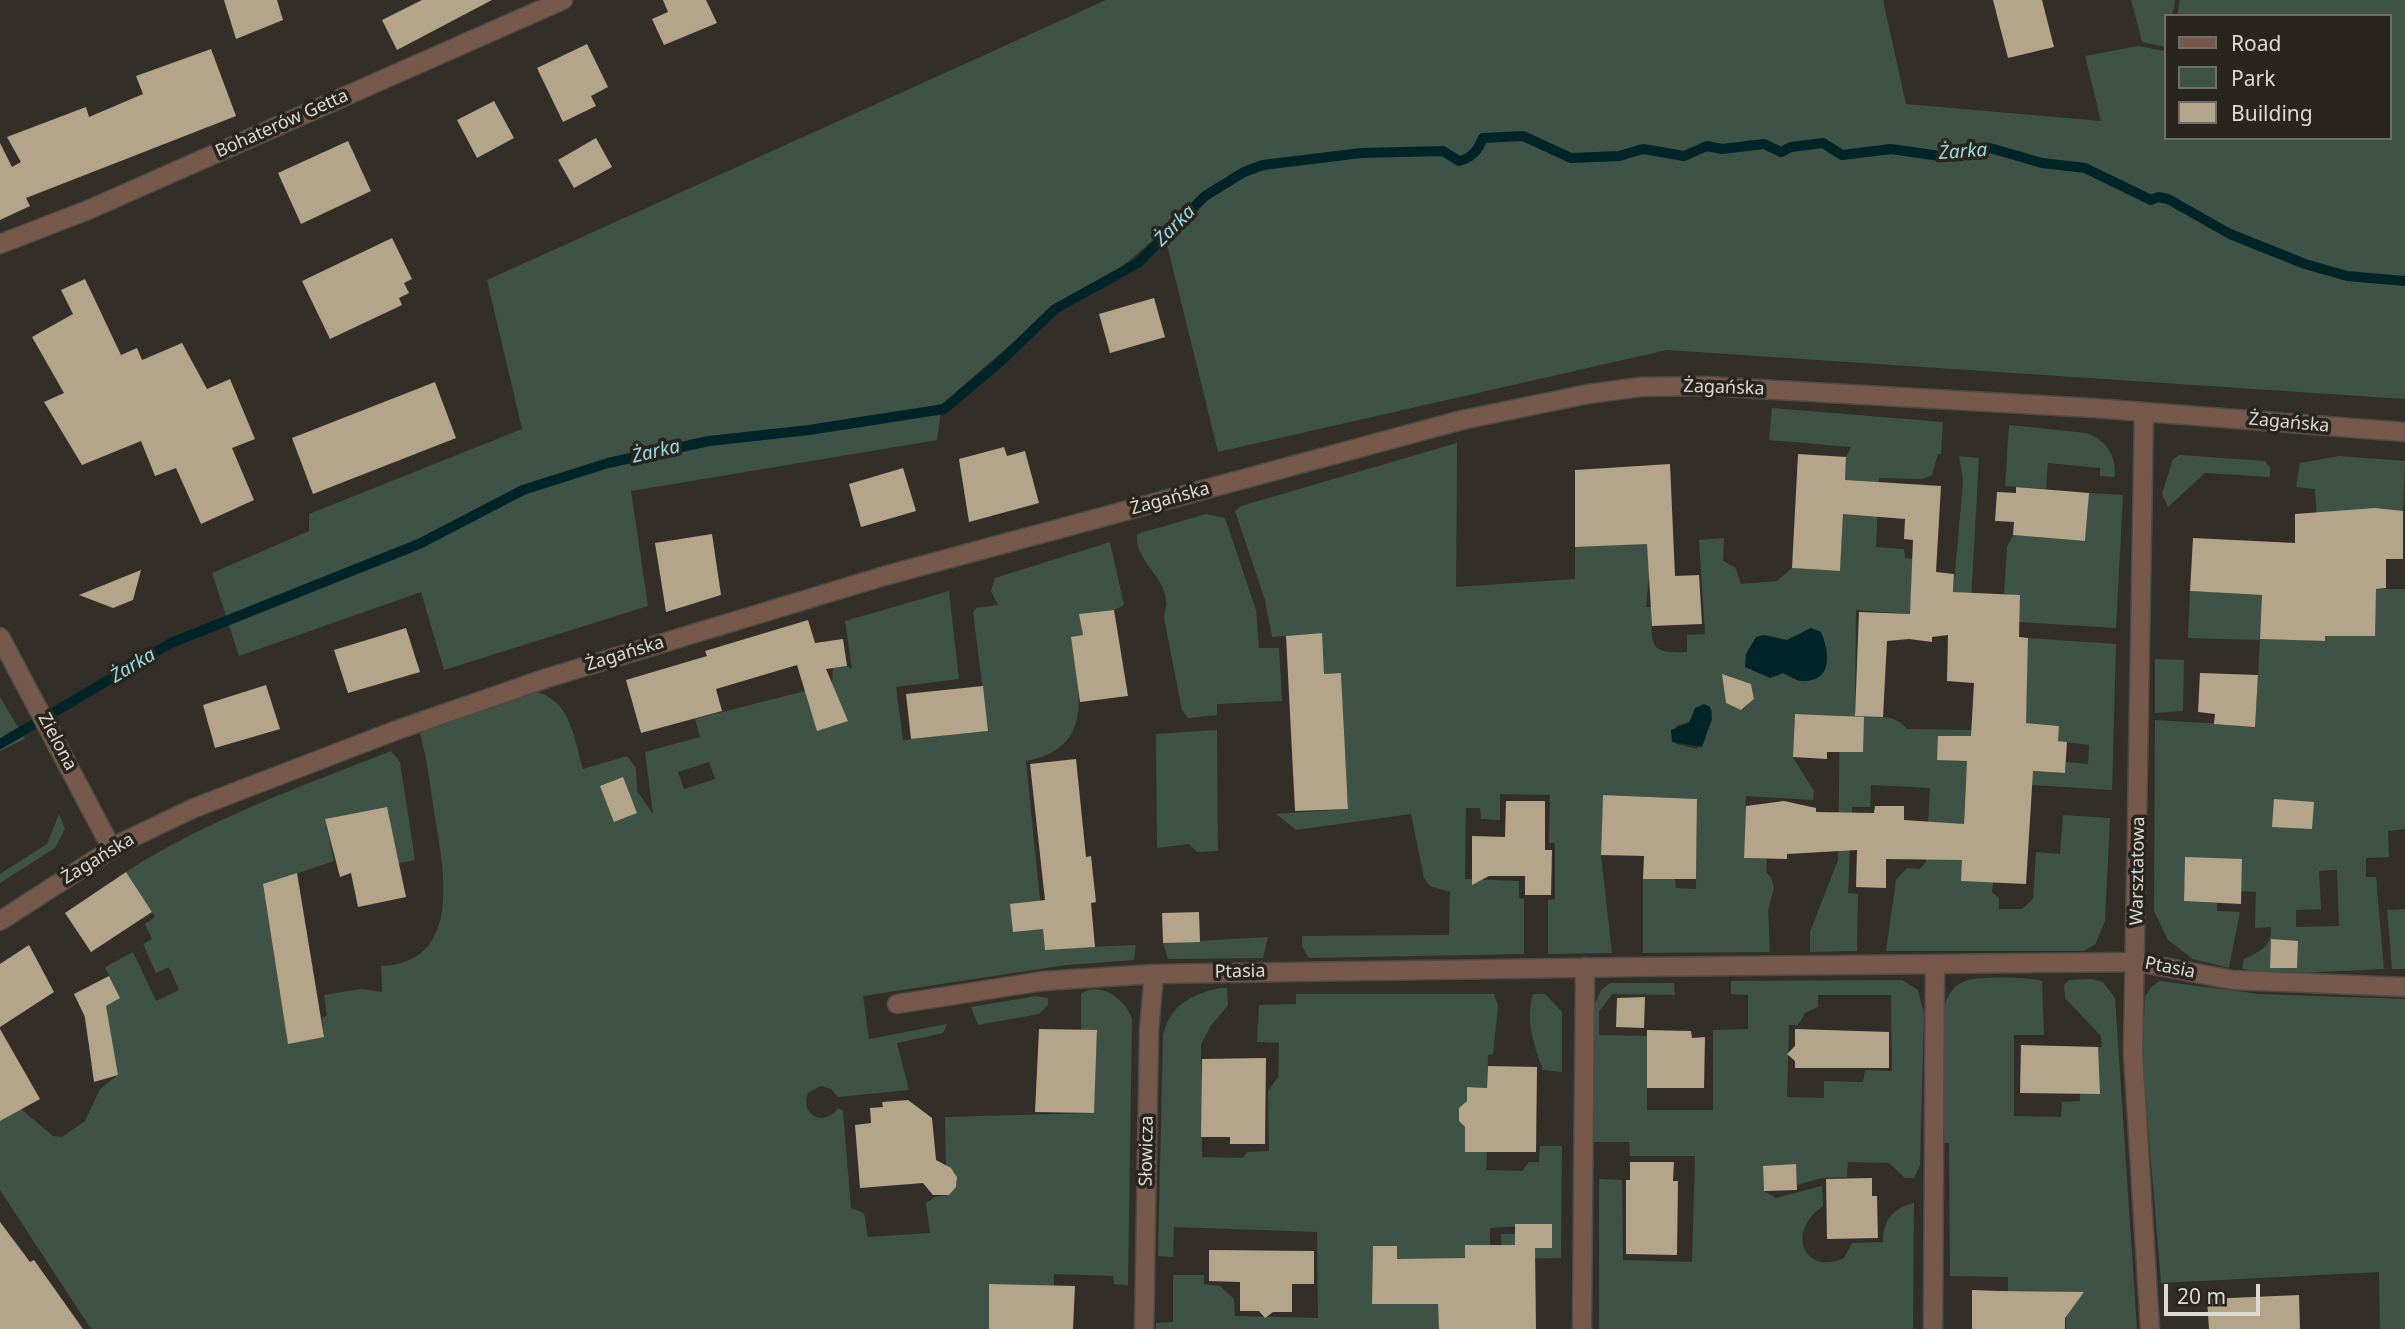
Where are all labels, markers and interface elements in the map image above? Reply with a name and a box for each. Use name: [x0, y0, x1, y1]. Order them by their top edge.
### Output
legend: [2164, 14, 2391, 140]
text: Road: [2231, 29, 2281, 57]
text: Park: [2231, 64, 2275, 92]
street label: Bohaterów Getta: [212, 85, 352, 163]
text: Building: [2231, 99, 2313, 127]
water label: Żarka: [1938, 139, 1988, 165]
water label: Żarka: [1150, 201, 1200, 251]
street label: Żagańska: [1683, 376, 1765, 400]
street label: Żagańska: [2248, 409, 2330, 437]
water label: Żarka: [630, 435, 682, 469]
street label: Żagańska: [1128, 478, 1212, 520]
street label: Żagańska: [583, 632, 667, 676]
water label: Żarka: [106, 644, 160, 688]
street label: Zielona: [33, 710, 81, 774]
street label: Warsztatowa: [2126, 816, 2150, 926]
street label: Żagańska: [58, 829, 138, 889]
street label: Ptasia: [2143, 953, 2197, 983]
street label: Ptasia: [1214, 961, 1266, 983]
street label: Słowicza: [1136, 1115, 1158, 1187]
scale bar: [2167, 1270, 2263, 1314]
text: 20 m: [2177, 1282, 2226, 1310]

